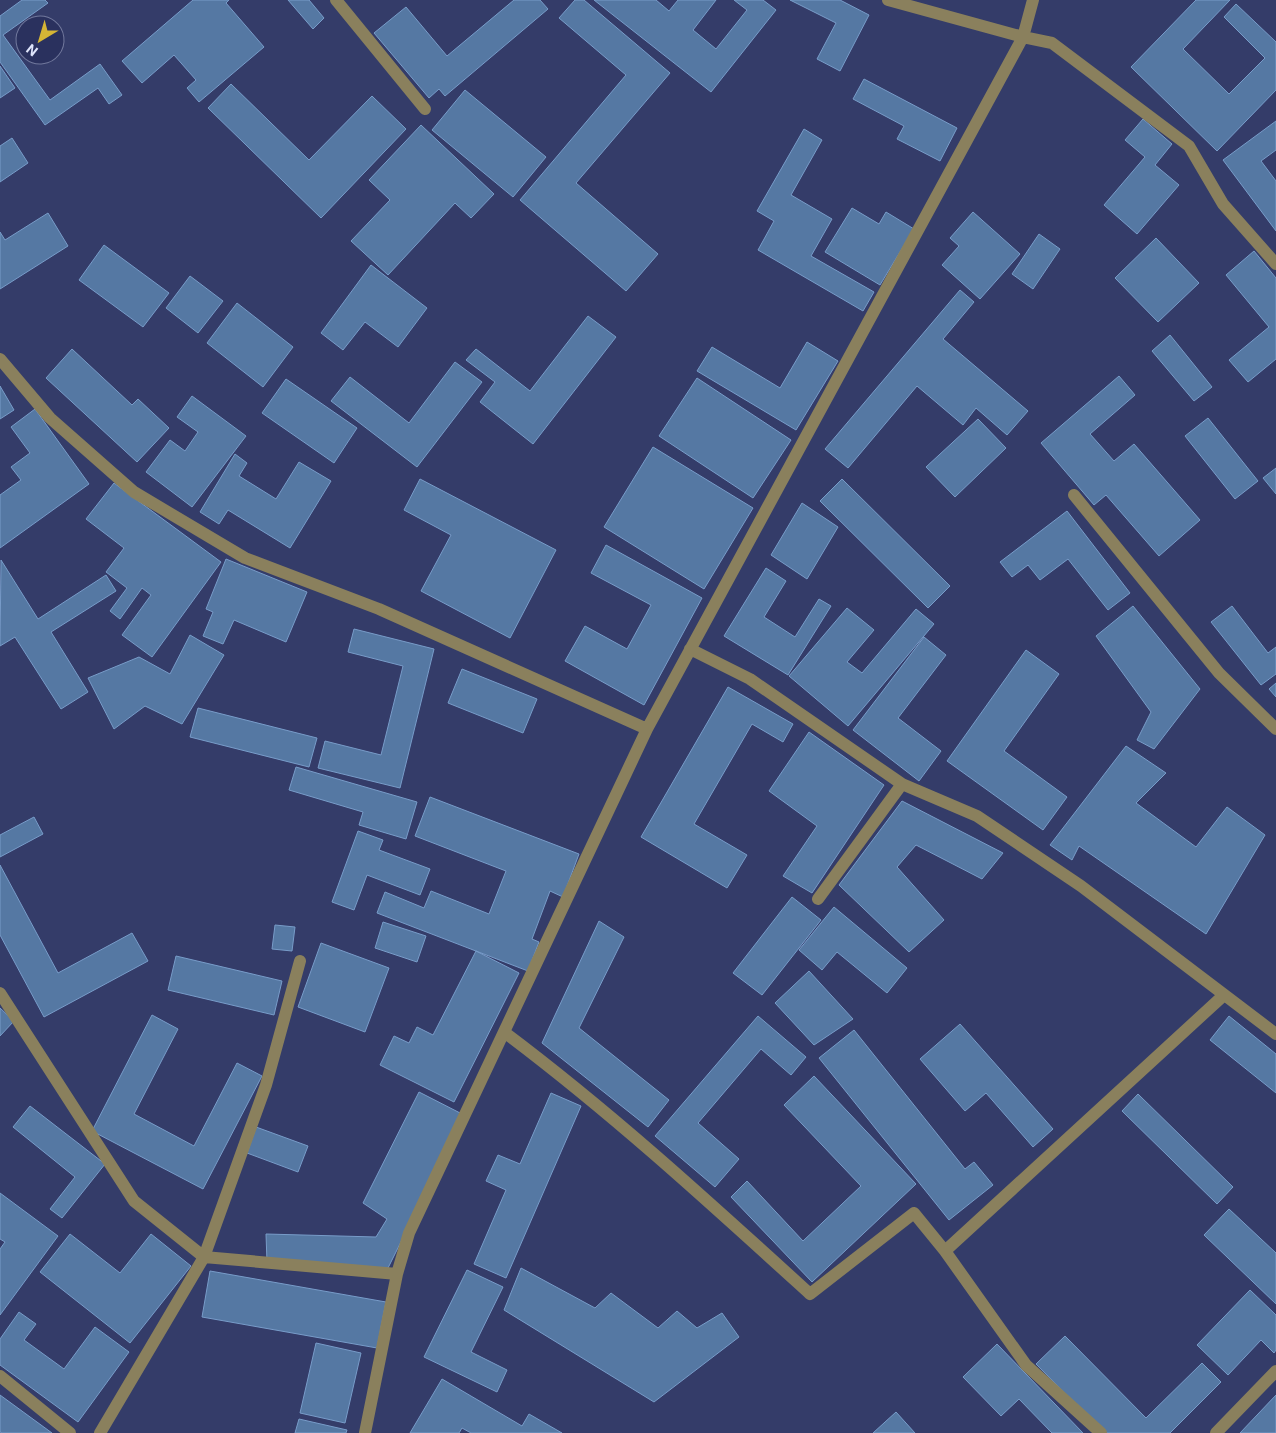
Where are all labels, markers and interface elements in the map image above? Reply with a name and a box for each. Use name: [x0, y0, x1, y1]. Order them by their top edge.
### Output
north arrow: [15, 15, 65, 65]
text: N: [23, 41, 41, 60]

